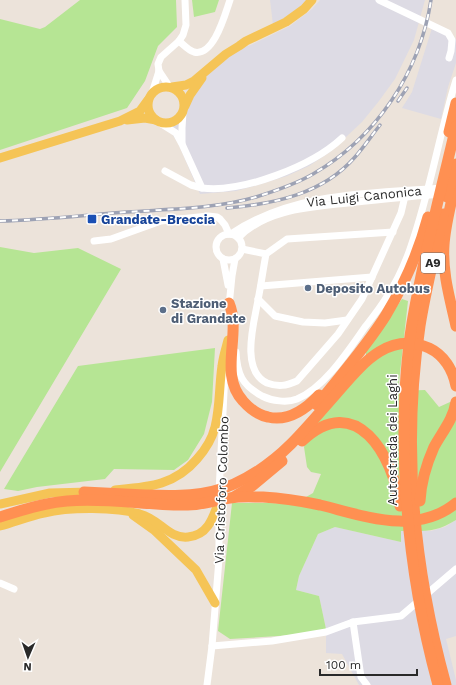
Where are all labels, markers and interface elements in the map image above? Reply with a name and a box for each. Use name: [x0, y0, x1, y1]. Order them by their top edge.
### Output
street label: Via Luigi Canonica: [306, 183, 423, 210]
place label: Grandate-Breccia: [101, 212, 215, 227]
marker: Grandate-Breccia: [86, 213, 98, 225]
road number: A9: [421, 253, 445, 273]
place label: Deposito Autobus: [316, 281, 430, 296]
marker: Deposito Autobus: [303, 283, 313, 293]
place label: Stazione di Grandate: [171, 296, 246, 326]
marker: Stazione di Grandate: [158, 305, 168, 315]
street label: Autostrada dei Laghi: [385, 374, 400, 506]
street label: Via Cristoforo Colombo: [211, 416, 232, 564]
north arrow: [8, 637, 48, 677]
scale bar: [320, 651, 417, 677]
text: 100 m: [326, 658, 361, 672]
text: N: [23, 660, 32, 673]

